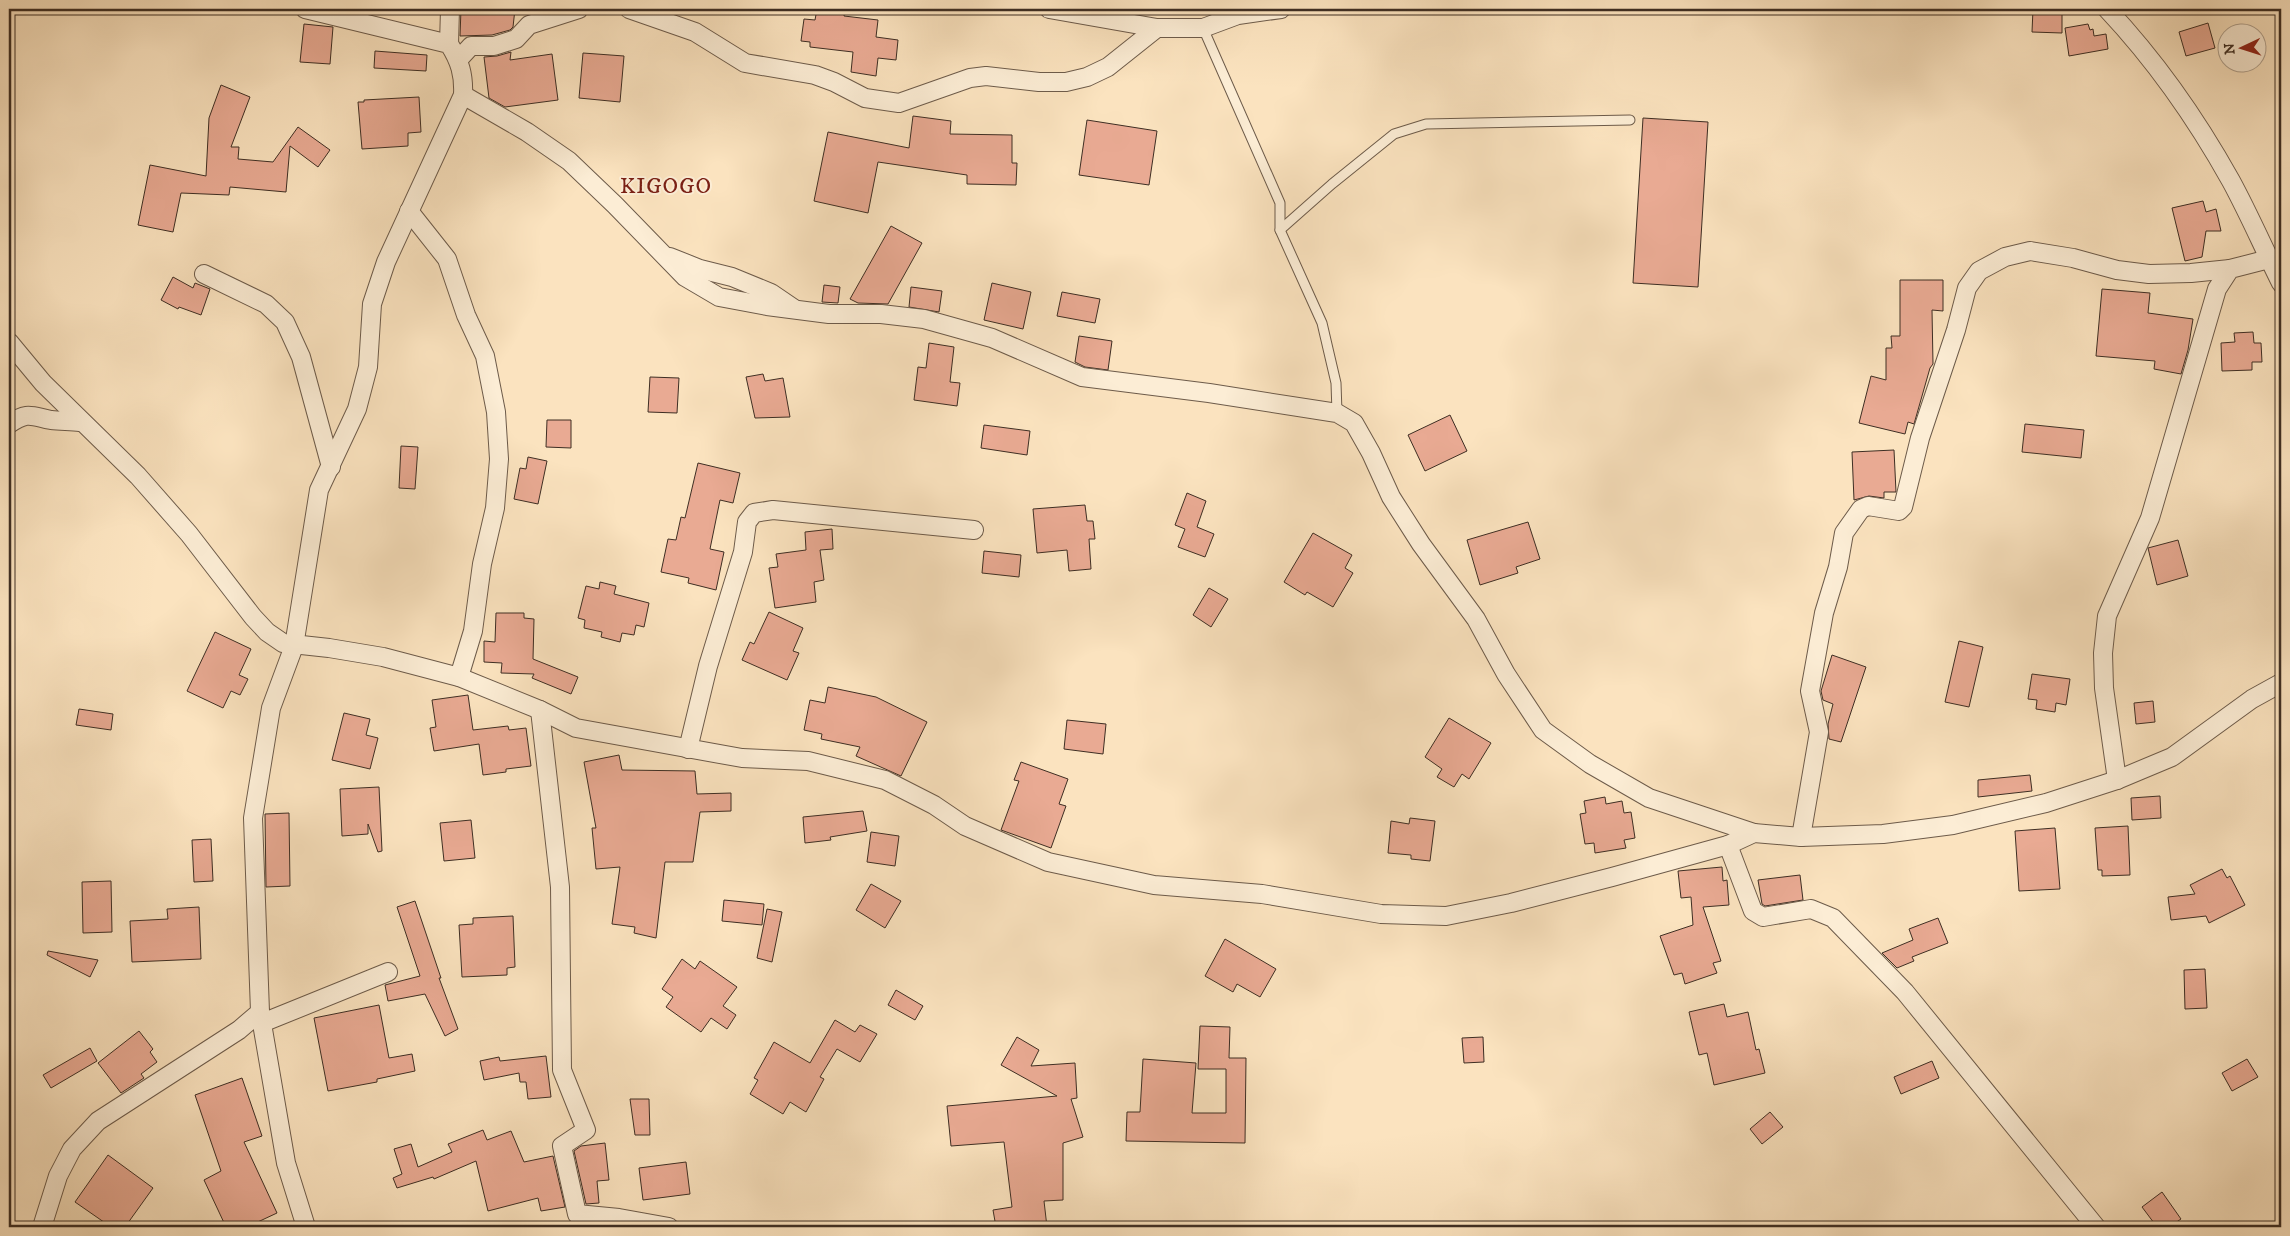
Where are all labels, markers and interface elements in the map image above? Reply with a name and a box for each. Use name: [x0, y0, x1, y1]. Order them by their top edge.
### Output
north arrow: [2218, 22, 2268, 72]
text: N: [2221, 42, 2239, 55]
district label: KIGOGO: [620, 173, 712, 200]

